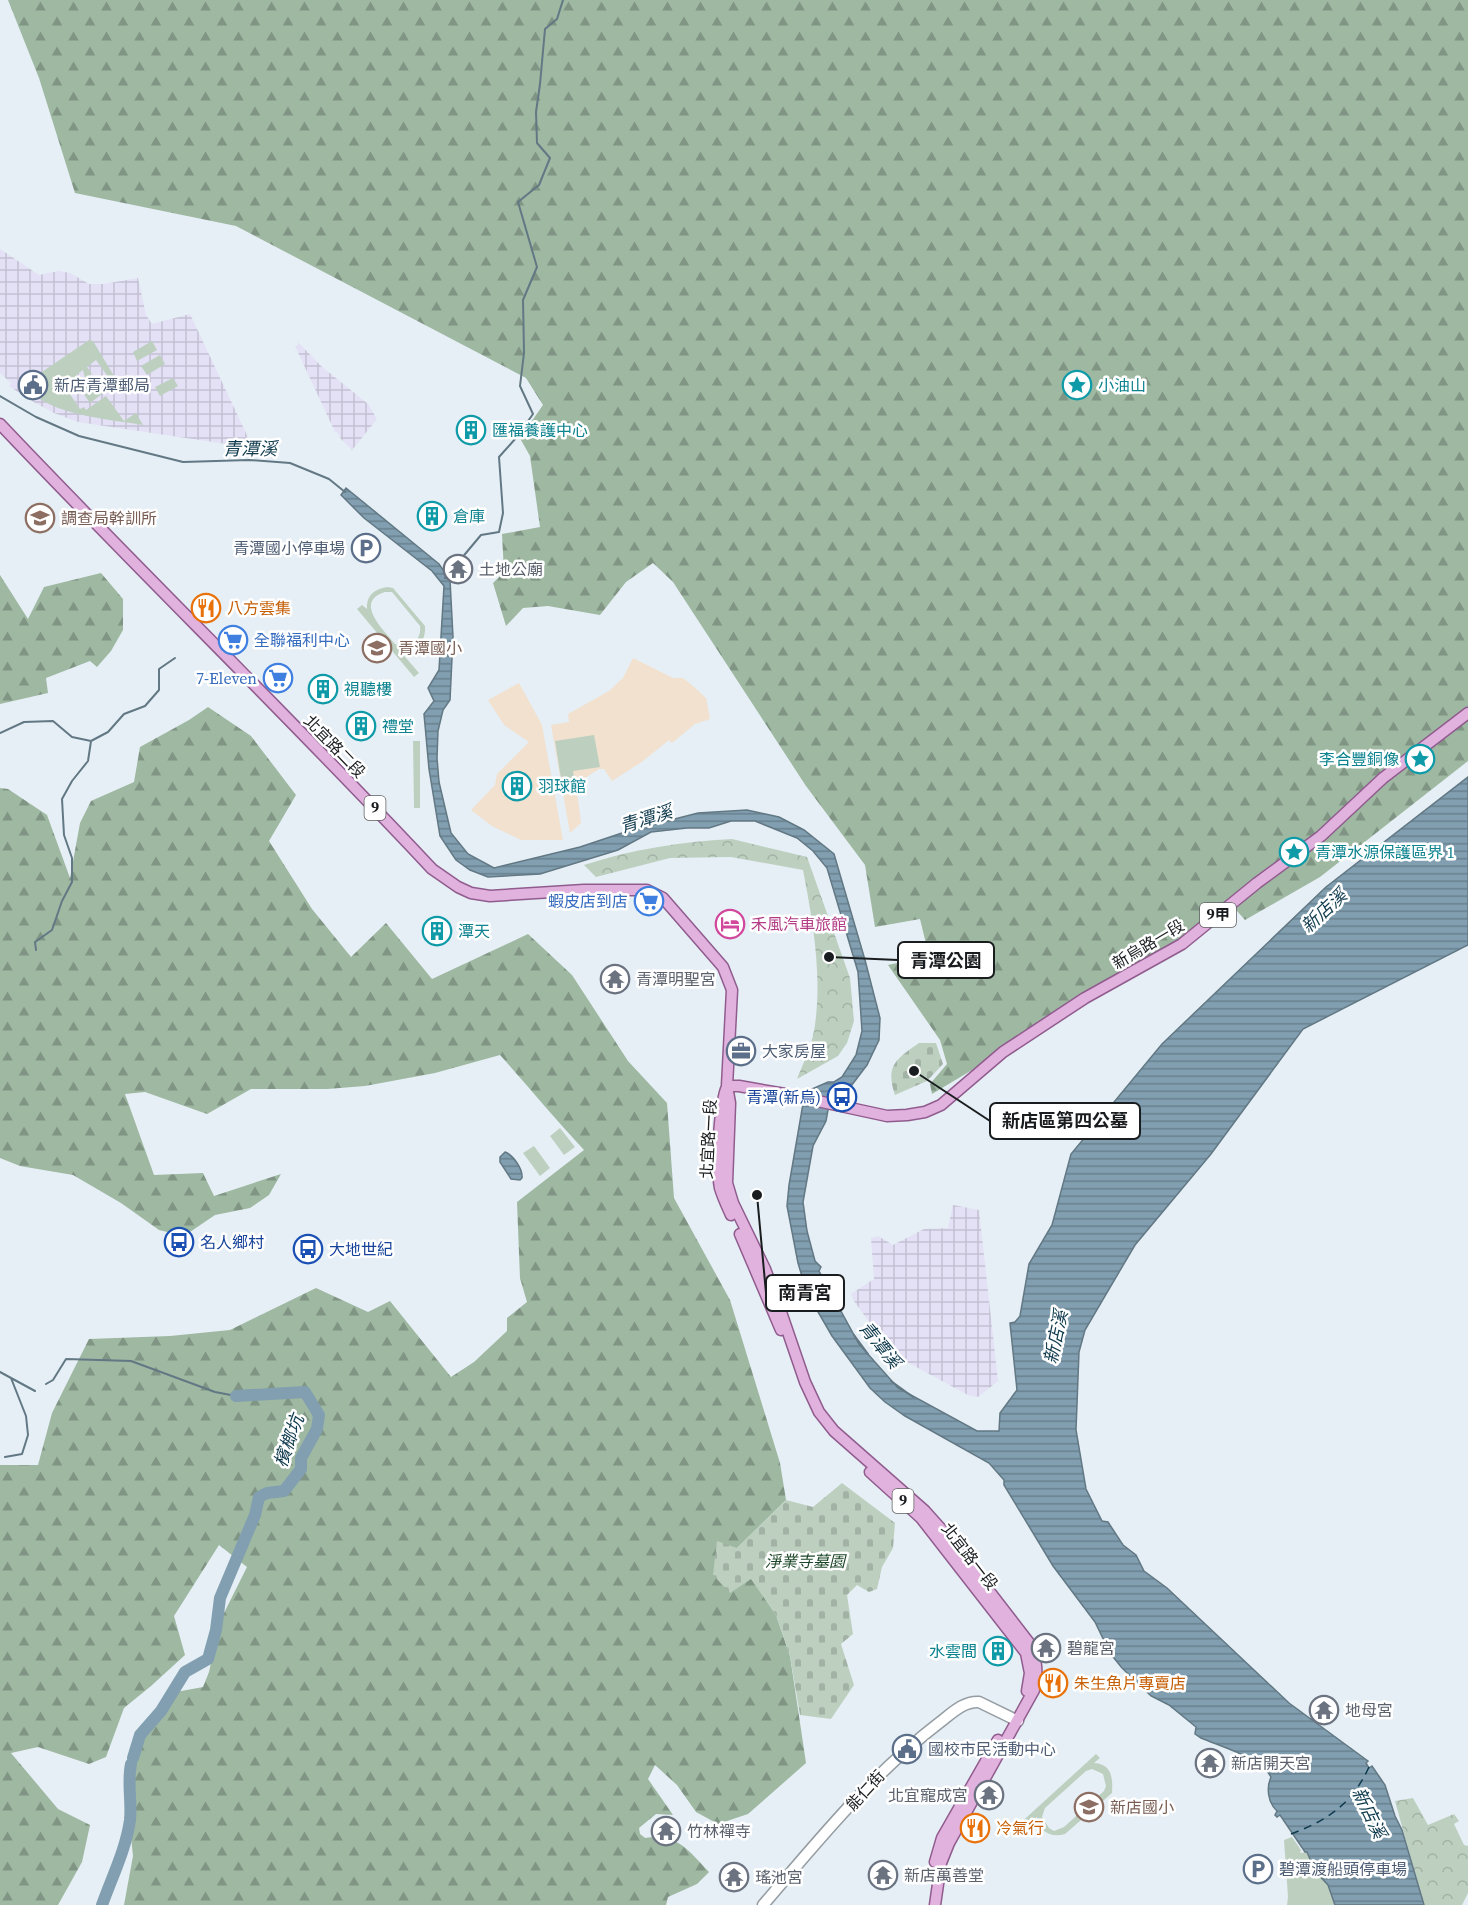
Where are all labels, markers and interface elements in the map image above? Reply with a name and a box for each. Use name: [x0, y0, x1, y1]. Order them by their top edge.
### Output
public building icon: 新店青潭郵局: [17, 369, 49, 401]
place icon: 小油山: [1061, 369, 1093, 401]
place label: 新店青潭郵局: [54, 374, 150, 396]
place label: 小油山: [1098, 374, 1146, 396]
building icon: 匯福養護中心: [455, 414, 487, 446]
place label: 匯福養護中心: [492, 419, 588, 441]
water label: 青潭溪: [223, 436, 280, 461]
building icon: 倉庫: [416, 500, 448, 532]
school or university icon: 調查局幹訓所: [24, 502, 56, 534]
place label: 倉庫: [453, 505, 485, 527]
place label: 調查局幹訓所: [61, 507, 157, 529]
parking icon: 青潭國小停車場: [350, 532, 382, 564]
place label: 青潭國小停車場: [233, 537, 345, 559]
temple icon: 土地公廟: [442, 553, 474, 585]
place label: 土地公廟: [479, 558, 543, 580]
restaurant icon: 八方雲集: [190, 592, 222, 624]
place label: 八方雲集: [227, 597, 291, 619]
supermarket icon: 全聯福利中心: [217, 624, 249, 656]
place label: 全聯福利中心: [254, 629, 350, 651]
school or university icon: 青潭國小: [361, 632, 393, 664]
place label: 青潭國小: [398, 637, 462, 659]
supermarket icon: 7-Eleven: [262, 662, 294, 694]
place label: 7-Eleven: [196, 667, 257, 689]
building icon: 視聽樓: [307, 673, 339, 705]
place label: 視聽樓: [344, 678, 392, 700]
street label: 北宜路二段: [299, 710, 371, 782]
building icon: 禮堂: [345, 710, 377, 742]
place label: 禮堂: [382, 715, 414, 737]
place icon: 李合豐銅像: [1404, 743, 1436, 775]
place label: 李合豐銅像: [1319, 748, 1399, 770]
building icon: 羽球館: [501, 770, 533, 802]
place label: 羽球館: [538, 775, 586, 797]
road number: 9: [364, 796, 386, 820]
water label: 青潭溪: [616, 798, 678, 838]
place icon: 青潭水源保護區界 1: [1278, 836, 1310, 868]
place label: 青潭水源保護區界 1: [1315, 841, 1455, 863]
water label: 新店溪: [1295, 881, 1354, 938]
supermarket icon: 蝦皮店到店: [633, 885, 665, 917]
place label: 蝦皮店到店: [548, 890, 628, 912]
road number: 9甲: [1200, 903, 1236, 927]
hotel icon: 禾風汽車旅館: [714, 908, 746, 940]
place label: 禾風汽車旅館: [751, 913, 847, 935]
street label: 新烏路一段: [1108, 914, 1188, 974]
building icon: 潭天: [421, 915, 453, 947]
place label: 潭天: [458, 920, 490, 942]
callout: 青潭公園: [898, 942, 994, 978]
text: 青潭公園: [910, 948, 982, 973]
temple icon: 青潭明聖宮: [599, 963, 631, 995]
place label: 青潭明聖宮: [636, 968, 716, 990]
office icon: 大家房屋: [725, 1035, 757, 1067]
place label: 大家房屋: [762, 1040, 826, 1062]
bus stop icon: 青潭(新烏): [826, 1081, 858, 1113]
place label: 青潭(新烏): [746, 1086, 821, 1108]
street label: 北宜路一段: [695, 1098, 721, 1180]
callout: 新店區第四公墓: [990, 1103, 1140, 1139]
text: 新店區第四公墓: [1002, 1108, 1128, 1133]
bus stop icon: 名人鄉村: [163, 1226, 195, 1258]
place label: 名人鄉村: [200, 1231, 264, 1253]
bus stop icon: 大地世紀: [292, 1233, 324, 1265]
place label: 大地世紀: [329, 1238, 393, 1260]
callout: 南青宮: [766, 1275, 844, 1311]
text: 南青宮: [778, 1280, 832, 1305]
water label: 新店溪: [1038, 1305, 1074, 1366]
water label: 青潭溪: [854, 1316, 909, 1376]
water label: 檳榔坑: [268, 1408, 311, 1470]
road number: 9: [892, 1489, 914, 1513]
street label: 北宜路一段: [937, 1518, 1003, 1594]
park label: 淨業寺墓園: [765, 1550, 847, 1572]
temple icon: 碧龍宮: [1030, 1632, 1062, 1664]
building icon: 水雲間: [982, 1635, 1014, 1667]
place label: 碧龍宮: [1067, 1637, 1115, 1659]
place label: 水雲間: [929, 1640, 977, 1662]
restaurant icon: 朱生魚片專賣店: [1037, 1667, 1069, 1699]
place label: 朱生魚片專賣店: [1074, 1672, 1186, 1694]
temple icon: 地母宮: [1308, 1694, 1340, 1726]
place label: 地母宮: [1345, 1699, 1393, 1721]
public building icon: 國校市民活動中心: [891, 1733, 923, 1765]
place label: 國校市民活動中心: [928, 1738, 1056, 1760]
temple icon: 新店開天宮: [1194, 1747, 1226, 1779]
place label: 新店開天宮: [1231, 1752, 1311, 1774]
street label: 能仁街: [841, 1765, 889, 1815]
temple icon: 北宜寵成宮: [973, 1779, 1005, 1811]
water label: 新店溪: [1346, 1783, 1394, 1845]
place label: 北宜寵成宮: [888, 1784, 968, 1806]
school or university icon: 新店國小: [1073, 1791, 1105, 1823]
place label: 新店國小: [1110, 1796, 1174, 1818]
restaurant icon: 冷氣行: [959, 1812, 991, 1844]
temple icon: 竹林禪寺: [650, 1815, 682, 1847]
place label: 冷氣行: [996, 1817, 1044, 1839]
place label: 竹林禪寺: [687, 1820, 751, 1842]
parking icon: 碧潭渡船頭停車場: [1242, 1853, 1274, 1885]
place label: 碧潭渡船頭停車場: [1279, 1858, 1407, 1880]
temple icon: 新店萬善堂: [867, 1859, 899, 1891]
temple icon: 瑤池宮: [718, 1861, 750, 1893]
place label: 新店萬善堂: [904, 1864, 984, 1886]
place label: 瑤池宮: [755, 1866, 803, 1888]

